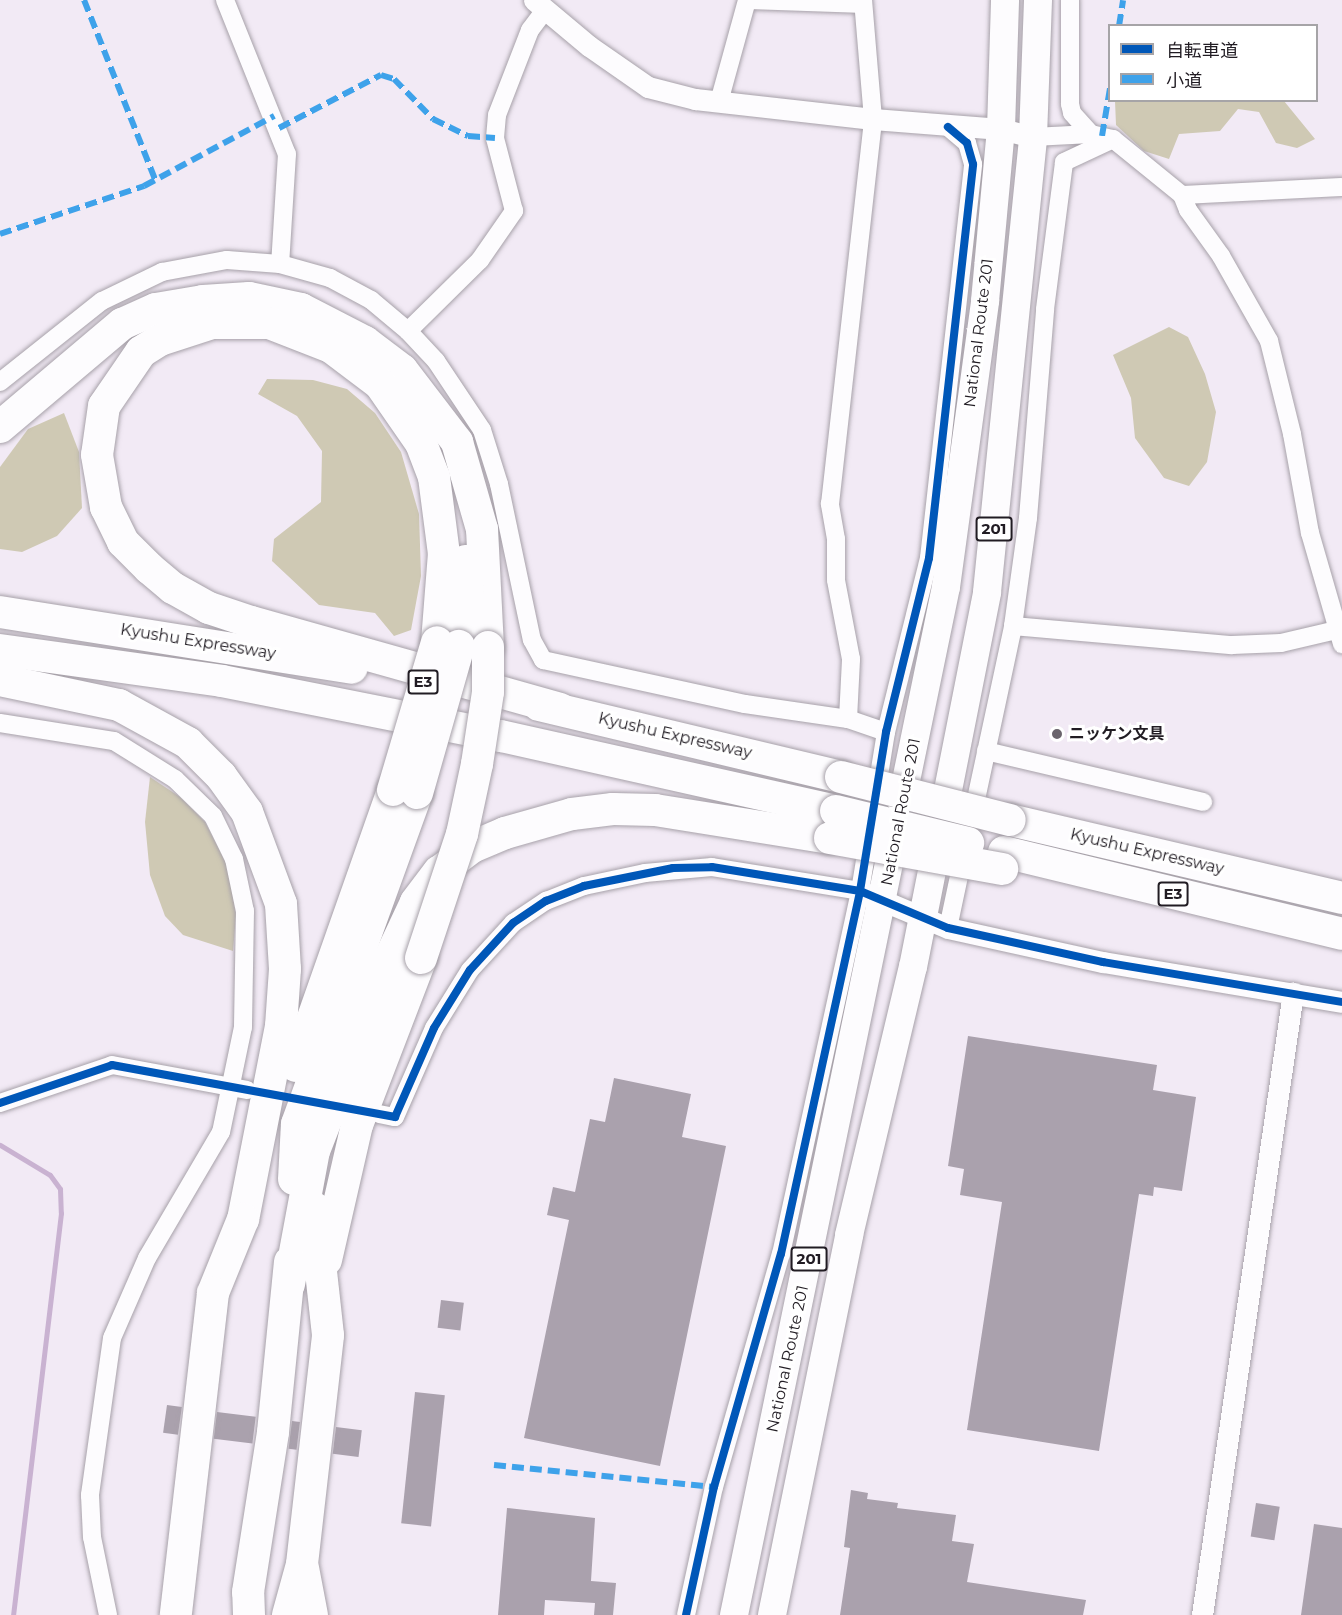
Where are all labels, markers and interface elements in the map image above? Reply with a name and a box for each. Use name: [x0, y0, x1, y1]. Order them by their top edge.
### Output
legend: [1108, 24, 1318, 102]
text: 自転車道: [1166, 40, 1238, 62]
text: 小道: [1166, 70, 1202, 92]
street label: National Route 201: [960, 257, 998, 409]
road number: 201: [974, 517, 1014, 541]
street label: Kyushu Expressway: [119, 620, 277, 664]
road number: E3: [406, 670, 440, 694]
street label: Kyushu Expressway: [596, 709, 754, 763]
place label: ニッケン文具: [1069, 724, 1165, 744]
marker: ニッケン文具: [1050, 727, 1064, 741]
street label: National Route 201: [877, 737, 925, 887]
street label: Kyushu Expressway: [1068, 825, 1226, 879]
road number: E3: [1156, 882, 1190, 906]
road number: 201: [790, 1247, 828, 1271]
street label: National Route 201: [763, 1284, 813, 1434]

